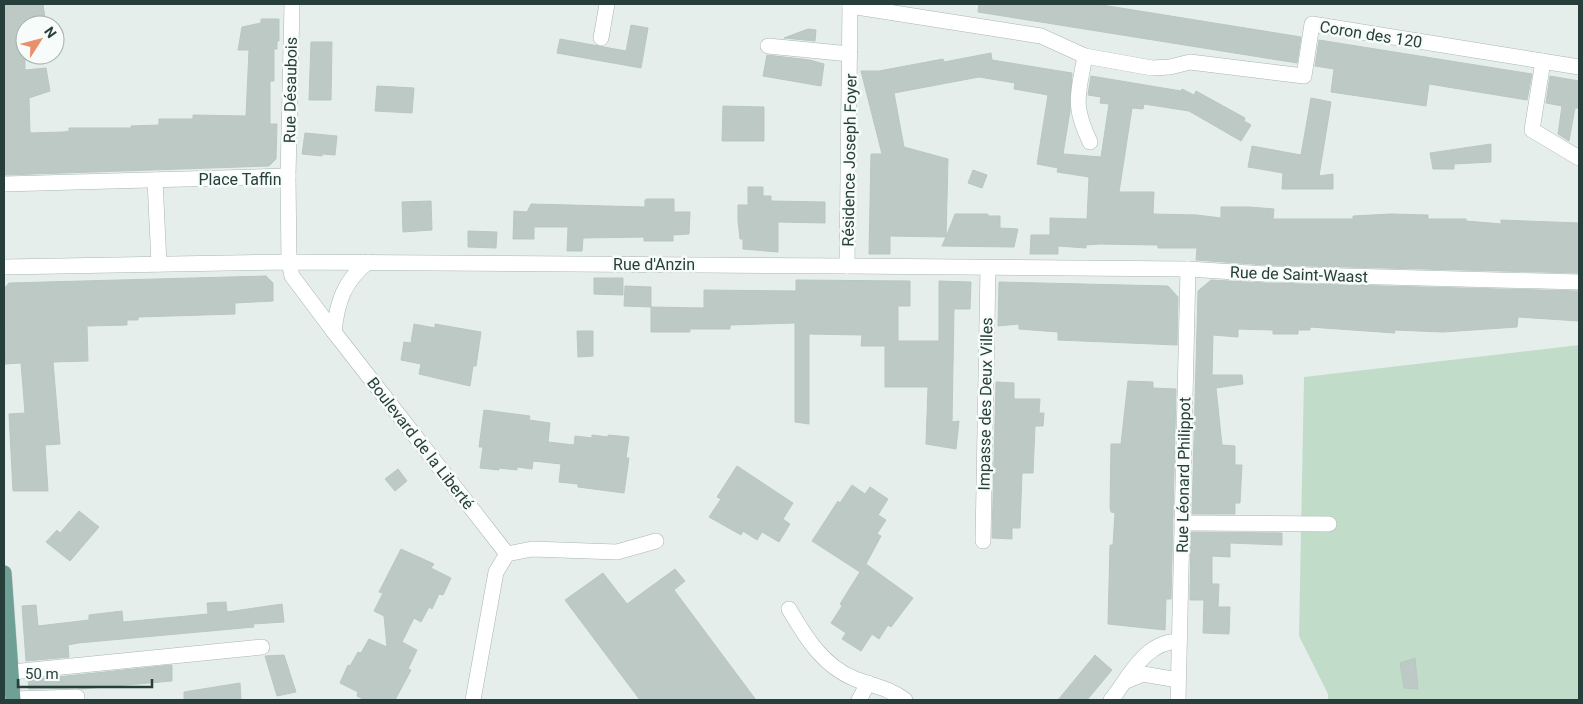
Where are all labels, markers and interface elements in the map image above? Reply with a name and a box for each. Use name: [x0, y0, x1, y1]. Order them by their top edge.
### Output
north arrow: [15, 15, 65, 65]
street label: Coron des 120: [1318, 17, 1423, 52]
text: N: [41, 24, 60, 41]
street label: Rue Désaubois: [280, 37, 301, 143]
street label: Résidence Joseph Foyer: [838, 73, 861, 247]
street label: Place Taffin: [198, 170, 282, 189]
street label: Rue d'Anzin: [613, 255, 695, 274]
street label: Rue de Saint-Waast: [1230, 263, 1368, 286]
street label: Impasse des Deux Villes: [974, 317, 997, 491]
street label: Boulevard de la Liberté: [363, 373, 478, 513]
street label: Rue Léonard Philippot: [1173, 397, 1194, 553]
scale bar: [18, 656, 151, 688]
text: 50 m: [25, 665, 59, 683]

